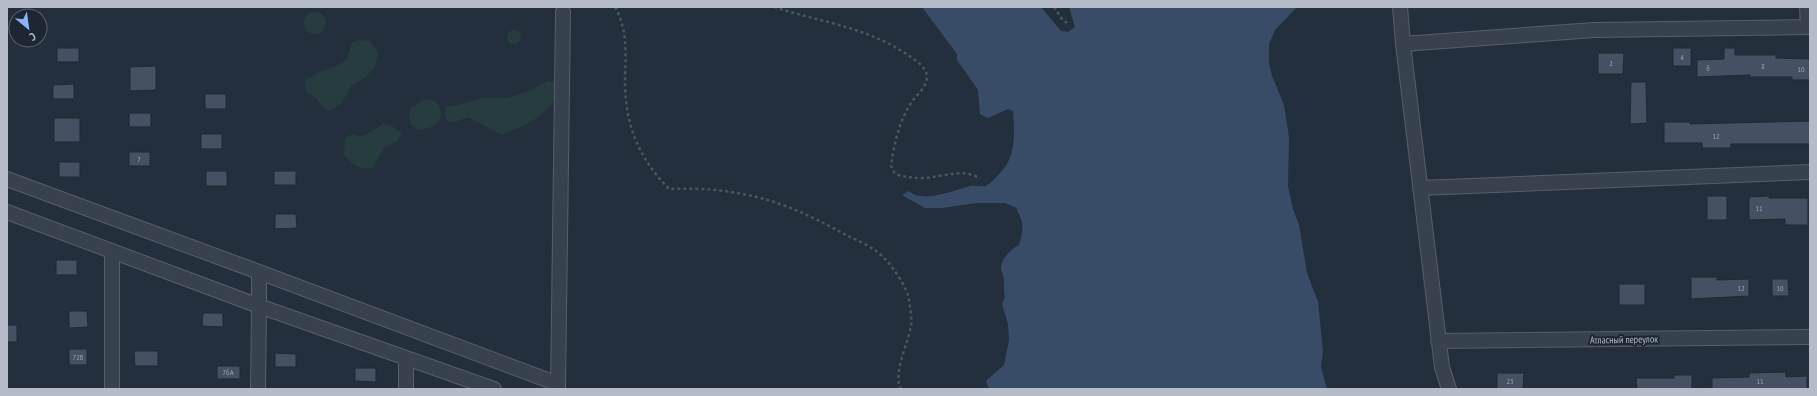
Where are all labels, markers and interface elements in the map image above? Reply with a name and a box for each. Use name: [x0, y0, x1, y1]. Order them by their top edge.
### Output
north arrow: [8, 8, 48, 48]
text: С: [27, 29, 38, 44]
house number: 4: [1680, 52, 1684, 62]
house number: 2: [1609, 58, 1613, 68]
house number: 8: [1761, 61, 1765, 71]
house number: 6: [1706, 63, 1710, 73]
house number: 10: [1797, 64, 1805, 74]
house number: 12: [1712, 131, 1720, 141]
house number: 7: [137, 154, 141, 164]
house number: 11: [1755, 203, 1763, 213]
house number: 12: [1737, 283, 1745, 293]
house number: 10: [1776, 283, 1784, 293]
street label: Атласный переулок: [1590, 332, 1658, 347]
house number: 72Б: [73, 352, 84, 362]
house number: 76А: [223, 367, 234, 377]
house number: 23: [1506, 376, 1514, 386]
house number: 11: [1756, 376, 1764, 386]

